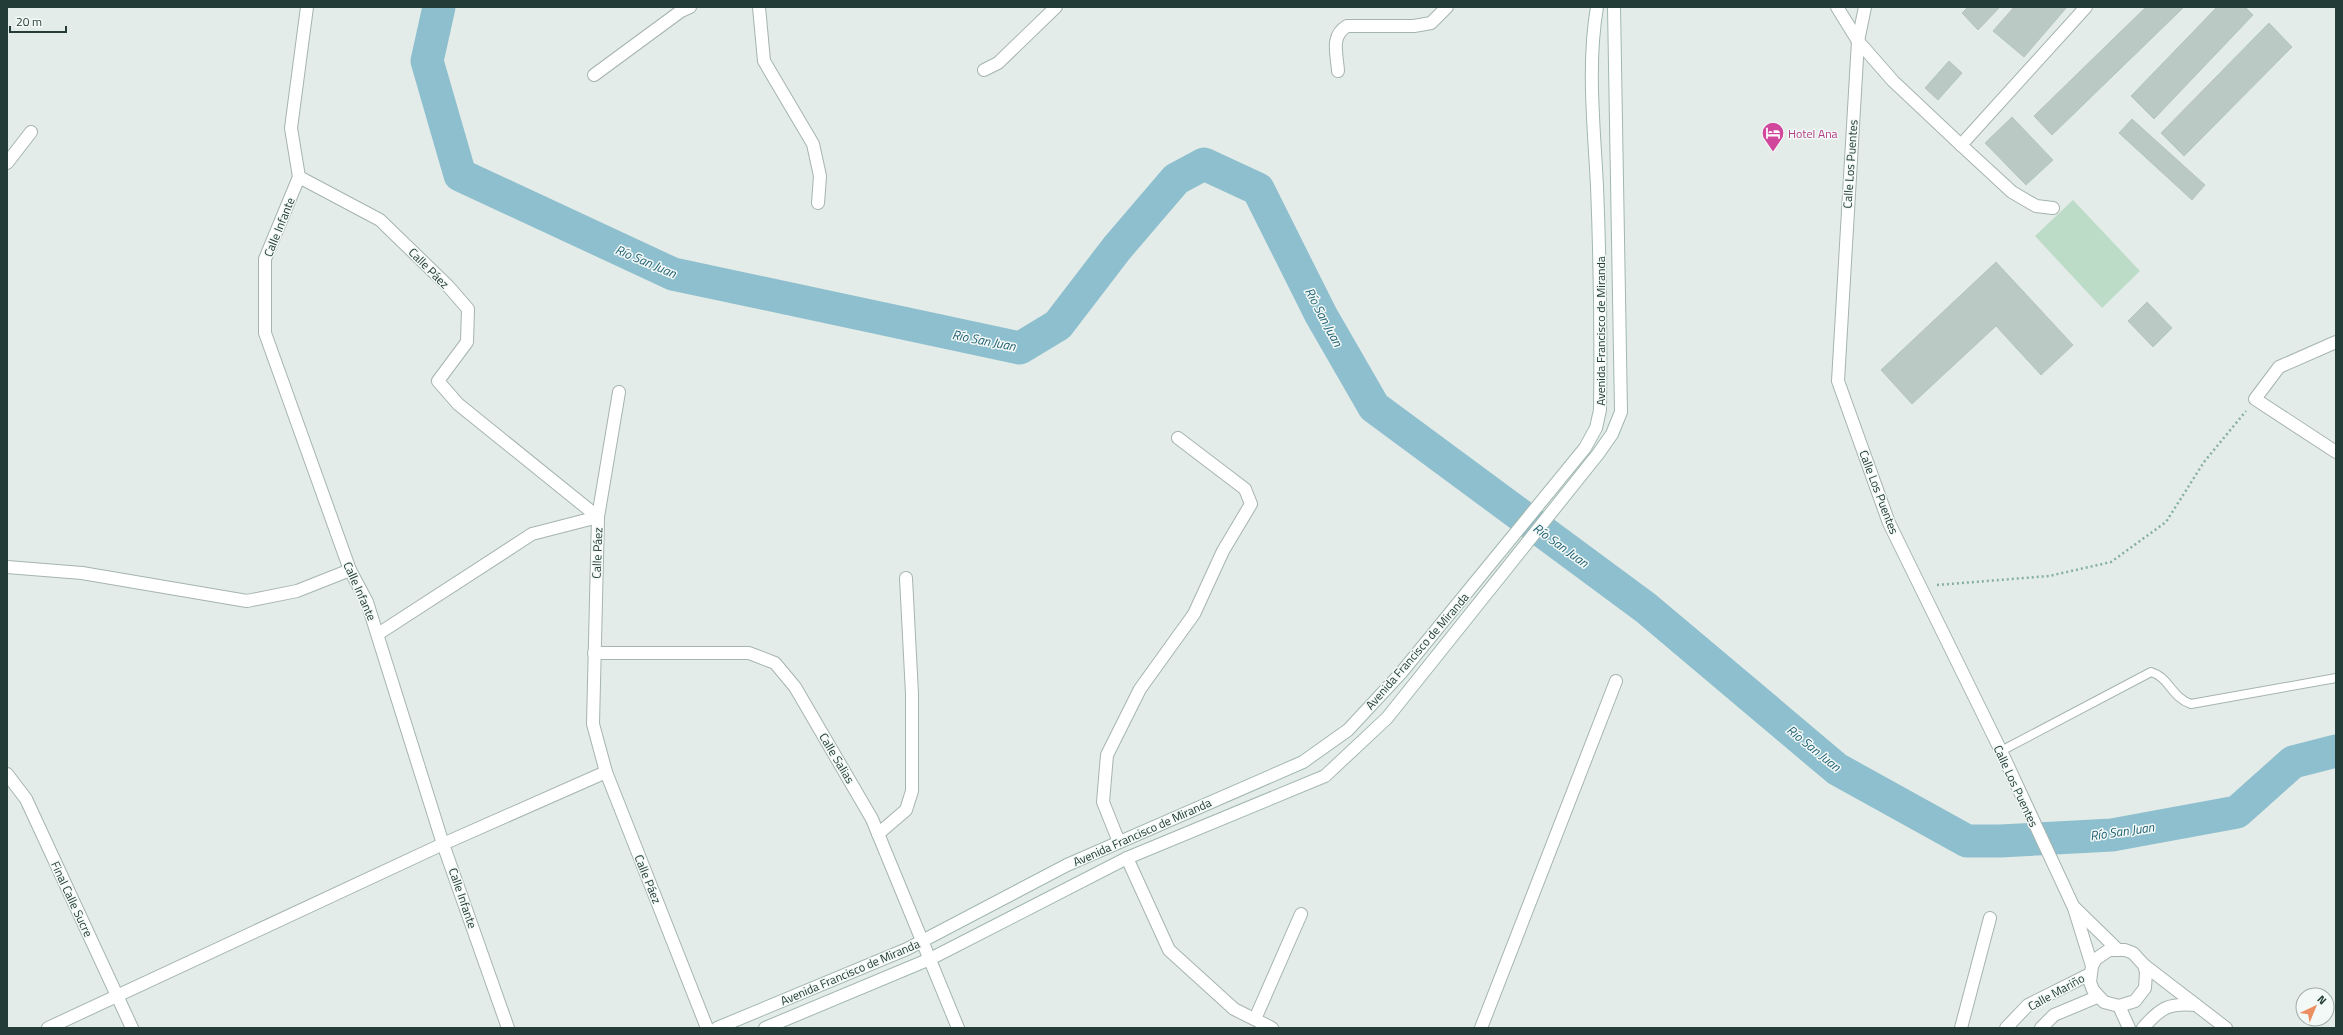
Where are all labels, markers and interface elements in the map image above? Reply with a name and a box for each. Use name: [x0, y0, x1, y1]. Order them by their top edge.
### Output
scale bar: [10, 8, 66, 34]
text: 20 m: [16, 12, 42, 31]
street label: Calle Los Puentes: [1837, 119, 1863, 209]
hotel icon: Hotel Ana: [1760, 120, 1786, 153]
place label: Hotel Ana: [1788, 124, 1838, 143]
street label: Calle Infante: [258, 194, 300, 260]
water label: Río San Juan: [612, 239, 680, 283]
street label: Calle Páez: [404, 243, 454, 293]
street label: Avenida Francisco de Miranda: [1591, 256, 1610, 406]
water label: Río San Juan: [1300, 284, 1348, 351]
water label: Río San Juan: [950, 324, 1018, 356]
street label: Calle Los Puentes: [1854, 447, 1904, 537]
water label: Río San Juan: [1529, 518, 1593, 572]
street label: Calle Páez: [587, 527, 607, 579]
street label: Calle Infante: [339, 558, 381, 624]
street label: Avenida Francisco de Miranda: [1361, 588, 1473, 714]
water label: Río San Juan: [1783, 720, 1846, 776]
street label: Calle Salias: [814, 729, 860, 787]
street label: Calle Los Puentes: [1989, 742, 2044, 831]
street label: Avenida Francisco de Miranda: [1070, 793, 1214, 871]
water label: Río San Juan: [2089, 817, 2156, 845]
street label: Calle Páez: [630, 852, 666, 906]
street label: Final Calle Sucre: [46, 858, 98, 940]
street label: Calle Infante: [444, 865, 482, 931]
street label: Avenida Francisco de Miranda: [777, 934, 923, 1010]
street label: Calle Mariño: [2024, 969, 2088, 1015]
north arrow: [2295, 987, 2335, 1027]
text: N: [2314, 991, 2330, 1008]

